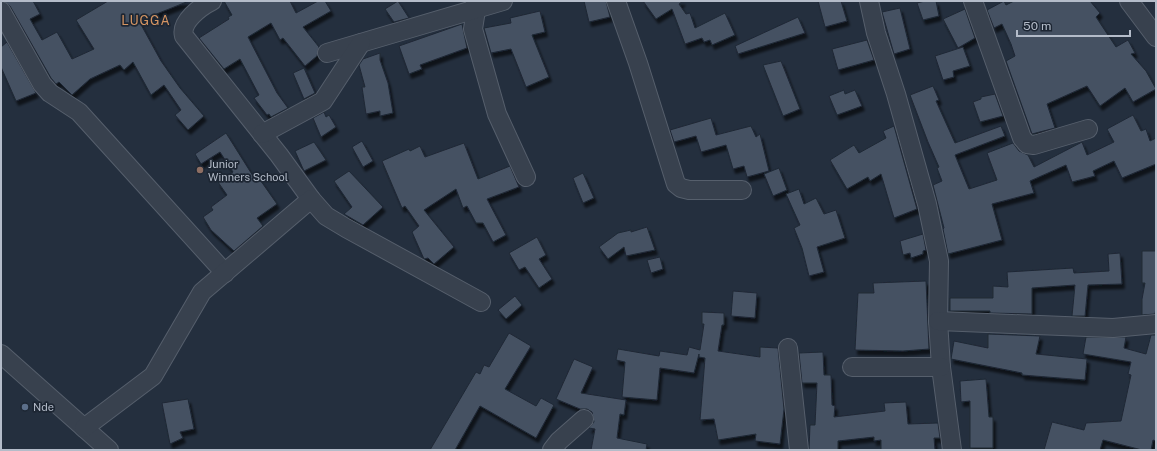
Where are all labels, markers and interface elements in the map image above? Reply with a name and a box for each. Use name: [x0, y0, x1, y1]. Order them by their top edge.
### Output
scale bar: [1017, 12, 1130, 38]
district label: LUGGA: [121, 13, 171, 28]
text: 50 m: [1023, 19, 1051, 33]
place label: Junior Winners School: [208, 158, 288, 183]
marker: Junior Winners School: [195, 165, 205, 175]
place label: Nde: [33, 401, 54, 413]
marker: Nde: [20, 402, 30, 412]

